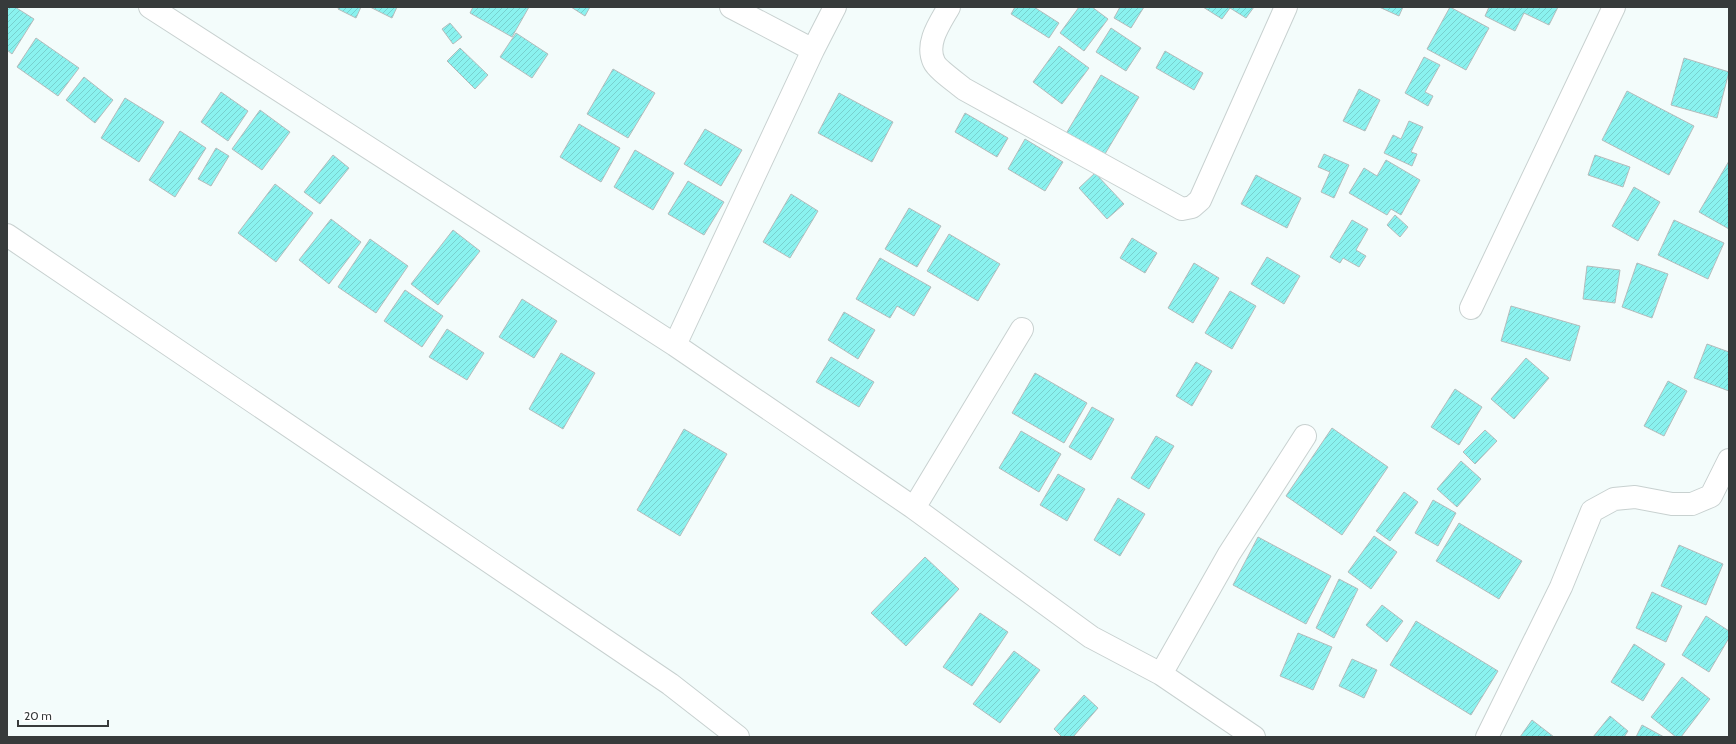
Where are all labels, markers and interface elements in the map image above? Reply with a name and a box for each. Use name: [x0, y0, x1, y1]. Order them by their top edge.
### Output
scale bar: [18, 702, 108, 728]
text: 20 m: [24, 708, 52, 723]

